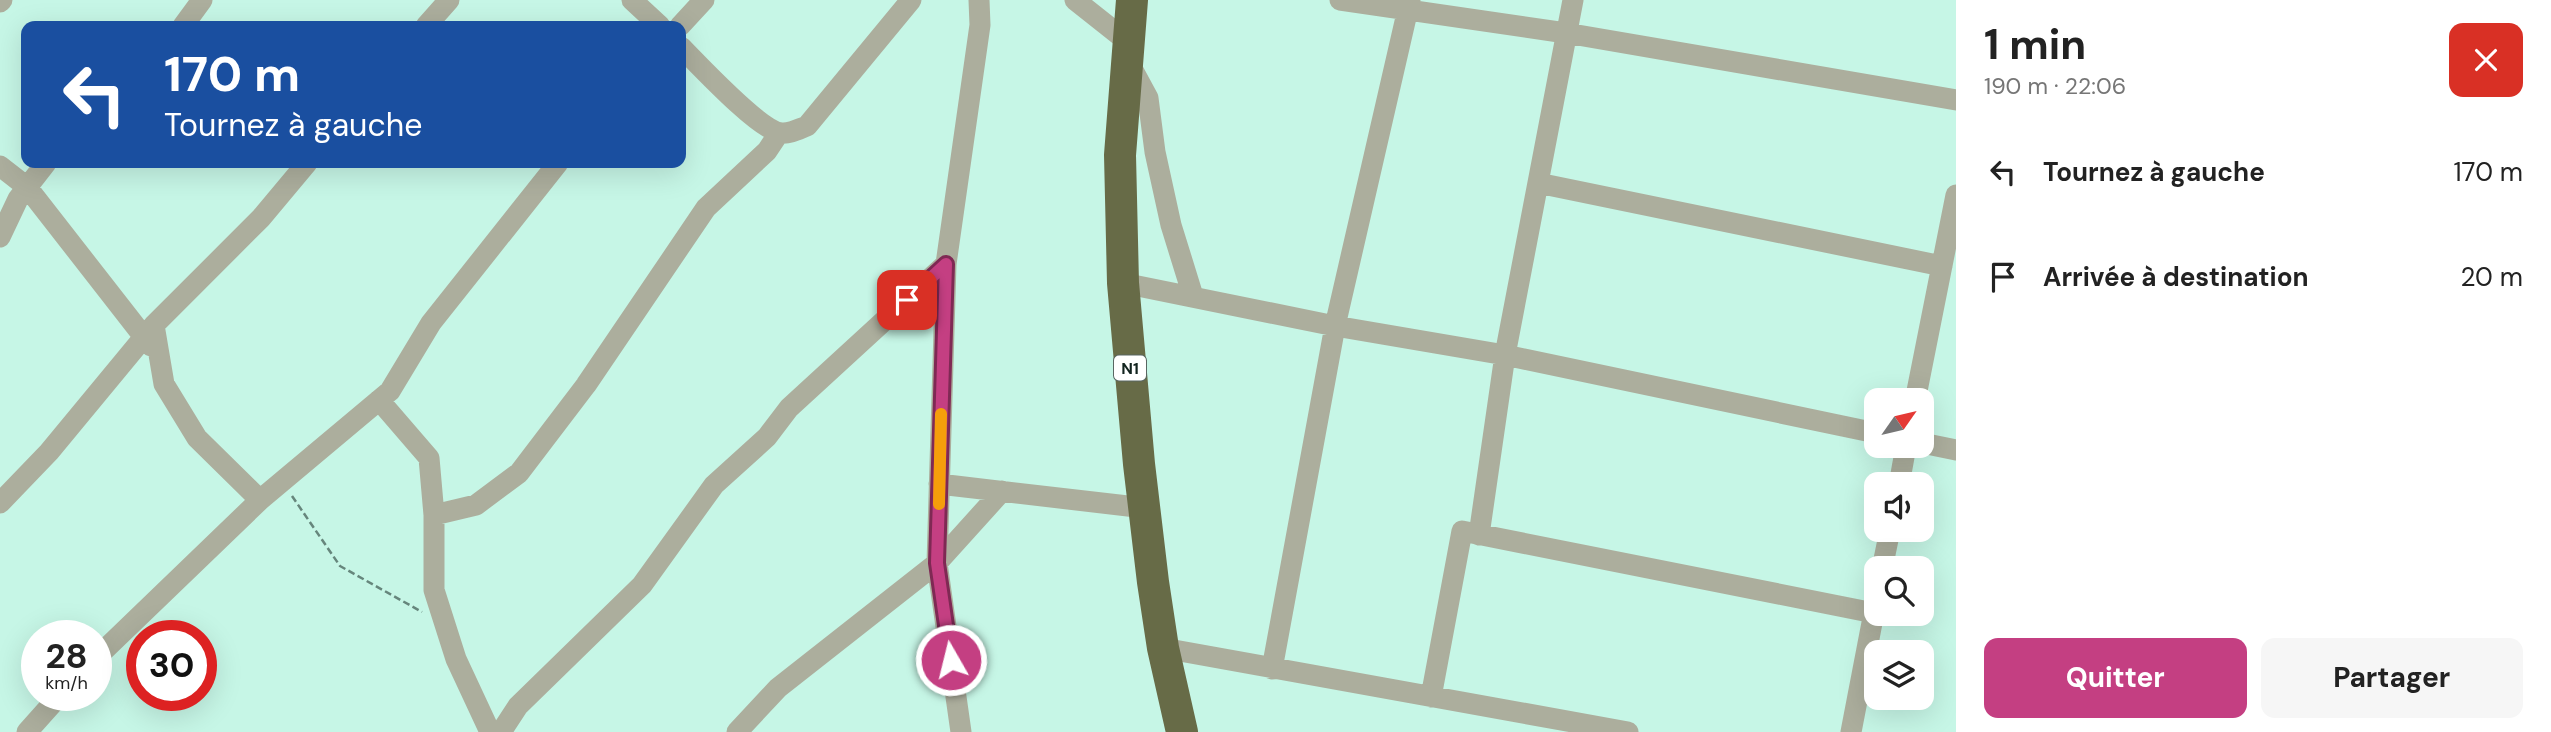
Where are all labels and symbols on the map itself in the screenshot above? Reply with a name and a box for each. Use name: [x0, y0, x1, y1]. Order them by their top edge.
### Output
pin: [877, 270, 937, 330]
road number: N1: [1114, 356, 1146, 380]
north arrow: [1864, 388, 1934, 458]
speed limit sign: 30: [126, 620, 217, 711]
position arrow: [914, 623, 988, 697]

